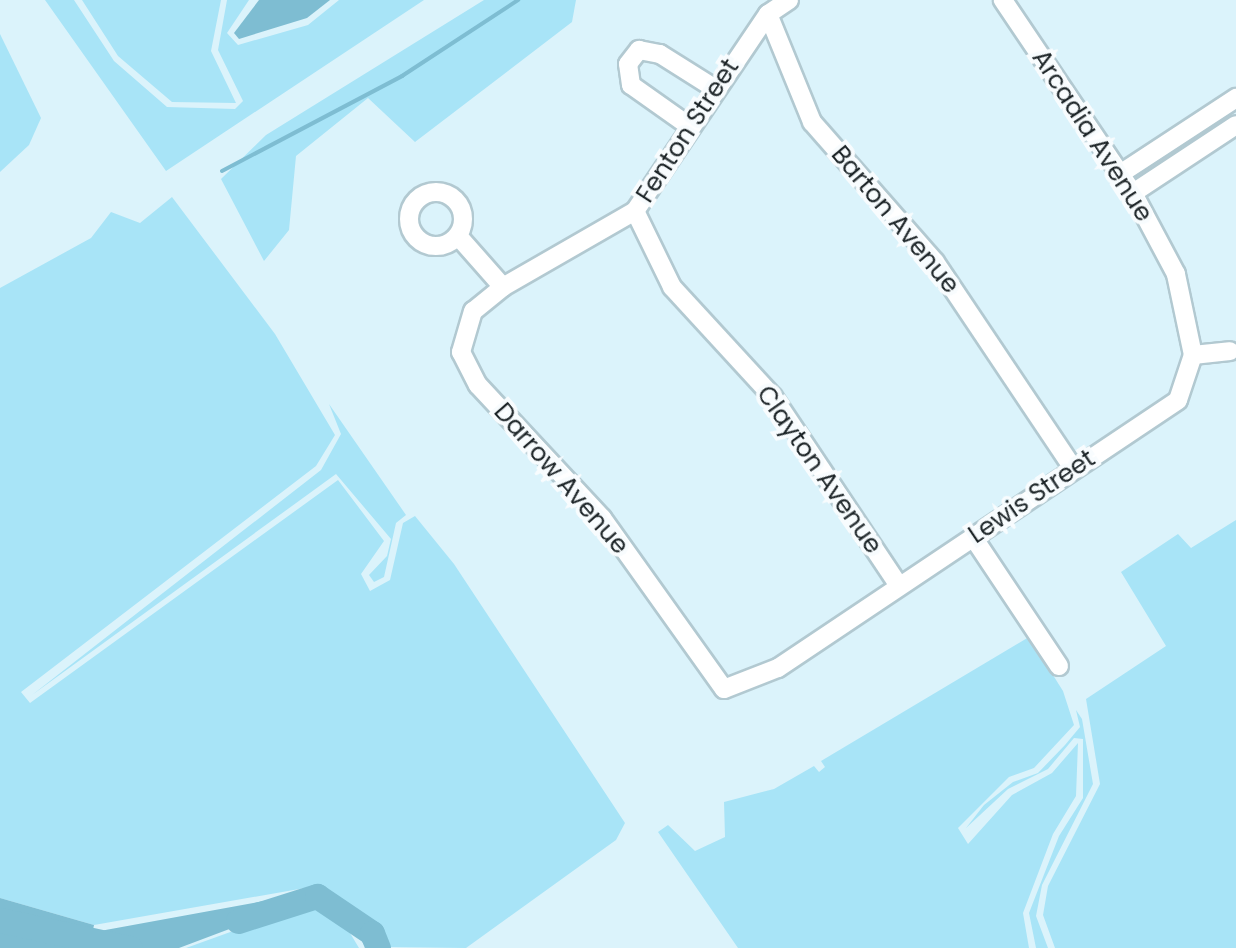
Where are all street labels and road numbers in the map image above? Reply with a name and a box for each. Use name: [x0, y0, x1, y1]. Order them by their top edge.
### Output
street label: Arcadia Avenue: [1025, 44, 1159, 228]
street label: Fenton Street: [630, 54, 746, 208]
street label: Barton Avenue: [825, 140, 965, 300]
street label: Clayton Avenue: [750, 380, 888, 560]
street label: Darrow Avenue: [487, 397, 635, 561]
street label: Lewis Street: [963, 444, 1101, 550]

